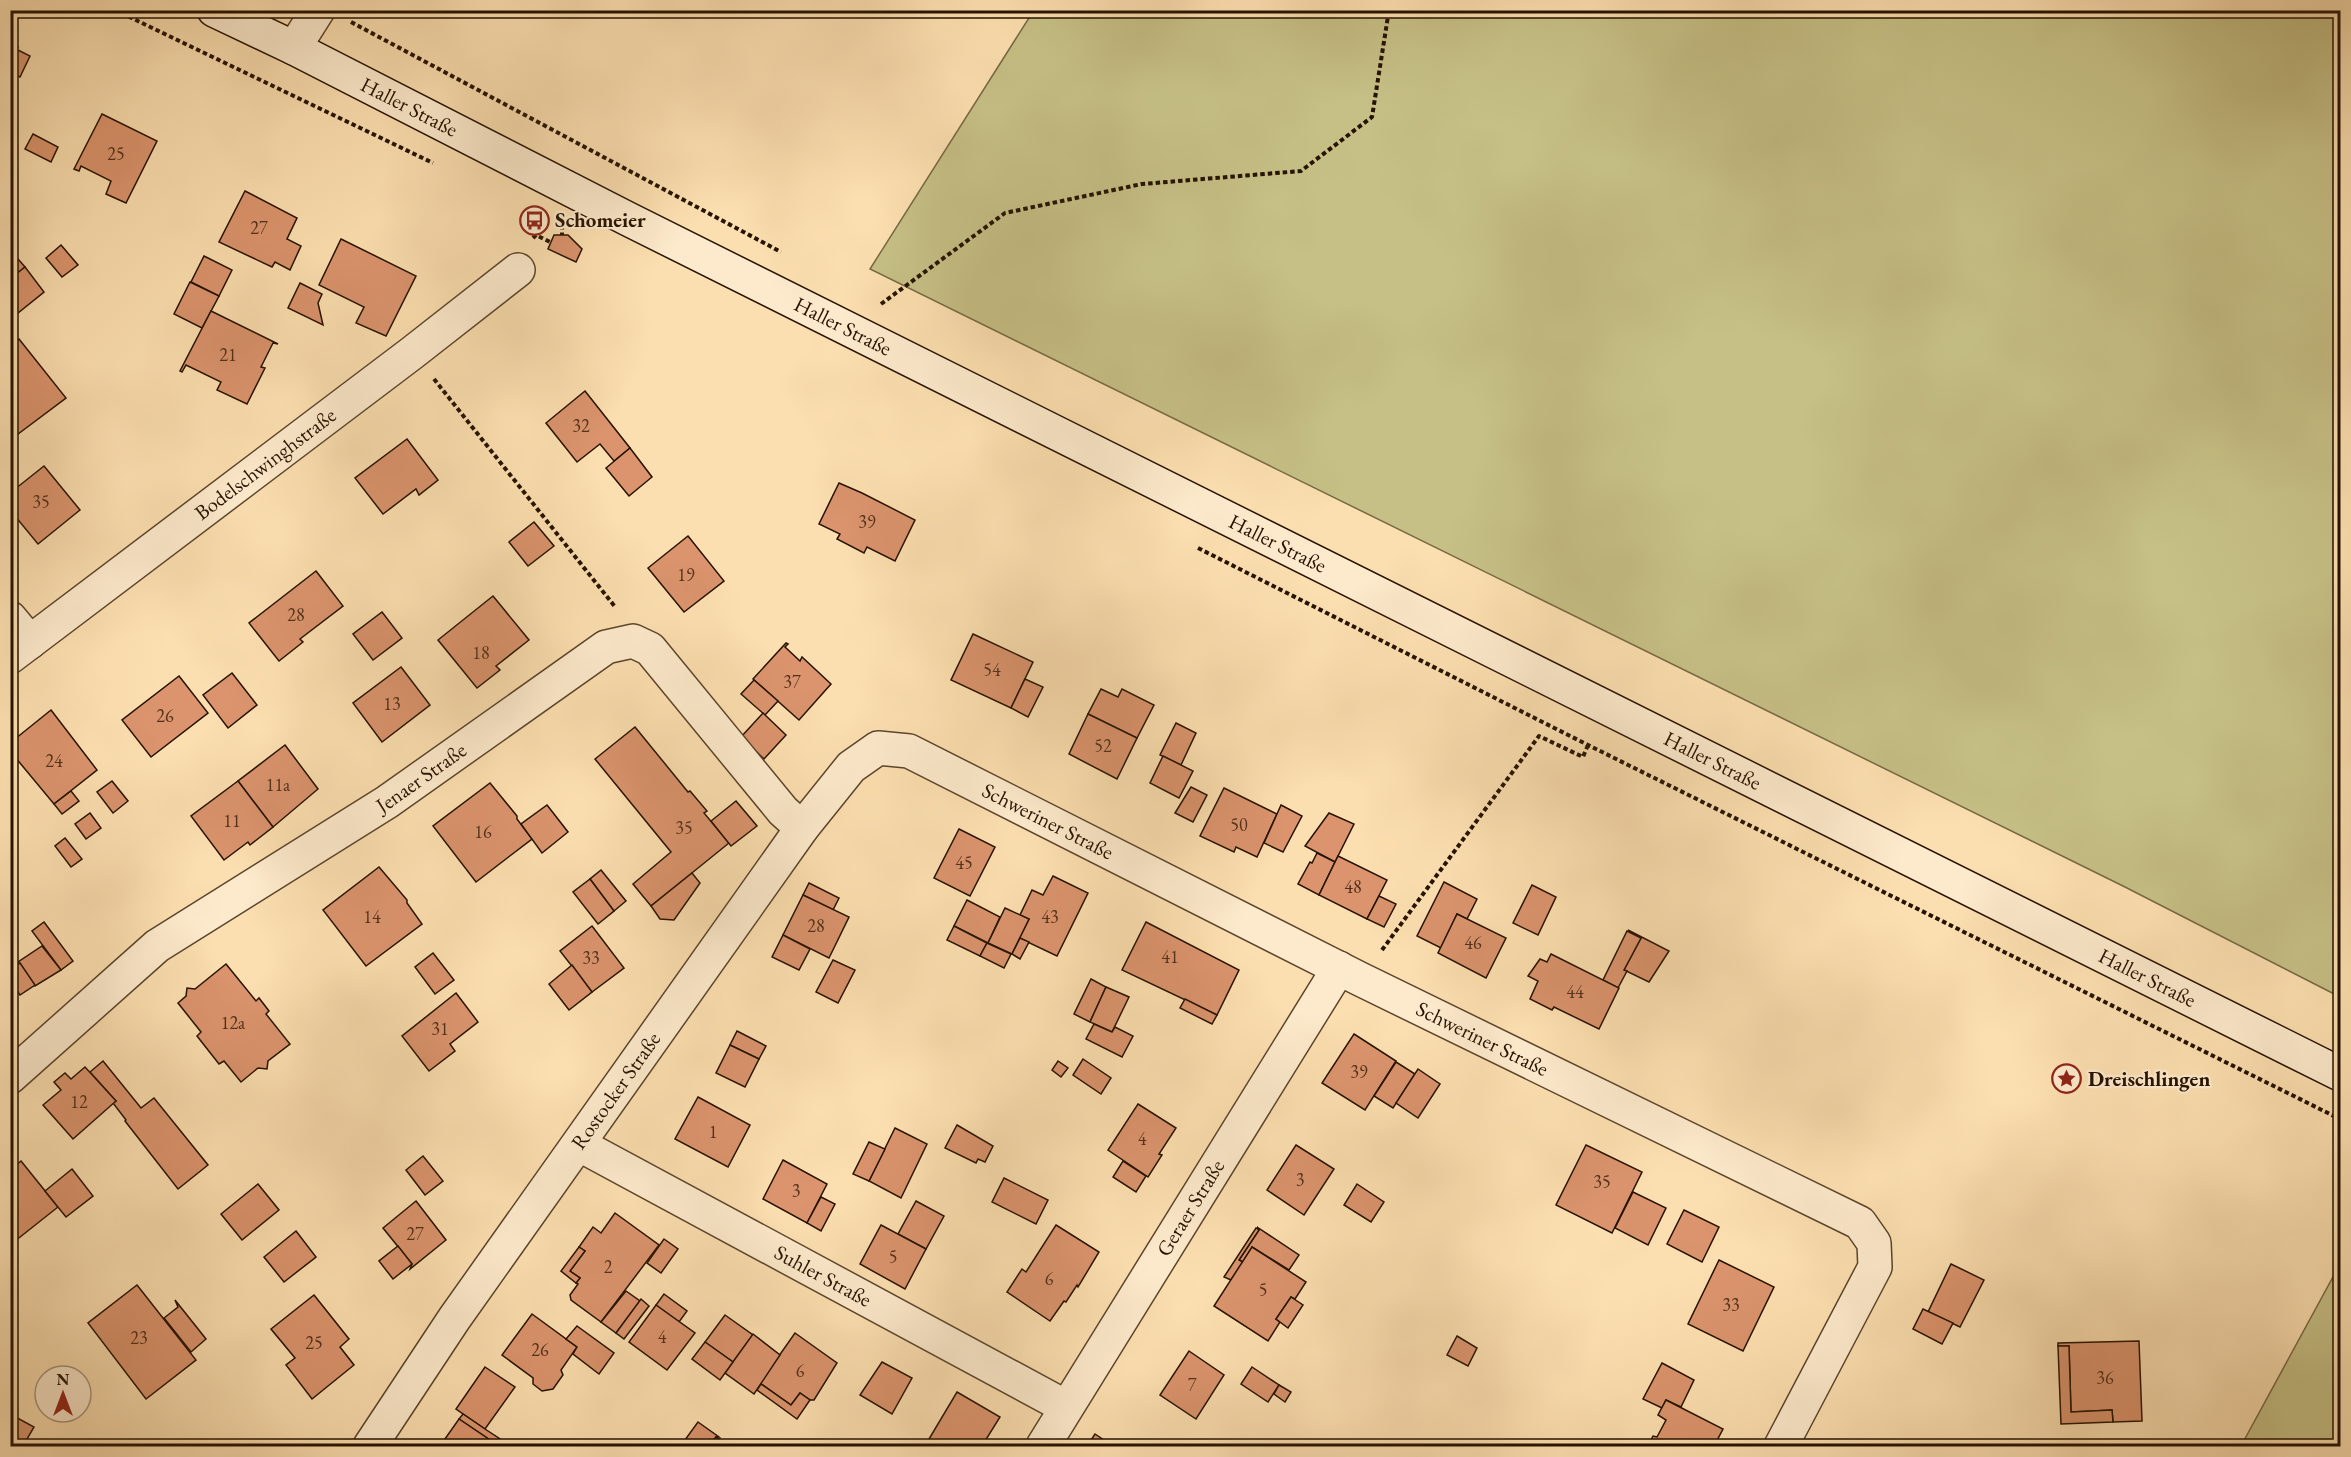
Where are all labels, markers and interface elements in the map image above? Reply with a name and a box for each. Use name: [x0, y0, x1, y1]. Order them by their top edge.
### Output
street label: Haller Straße: [356, 70, 463, 143]
house number: 25: [107, 142, 125, 165]
bus stop icon: Schomeier: [518, 204, 550, 236]
place label: Schomeier: [555, 206, 646, 233]
house number: 27: [250, 216, 268, 239]
street label: Haller Straße: [790, 290, 896, 362]
house number: 21: [219, 343, 237, 366]
street label: Bodelschwinghstraße: [189, 401, 341, 526]
house number: 32: [572, 414, 590, 437]
house number: 35: [32, 490, 50, 513]
street label: Haller Straße: [1225, 507, 1331, 579]
house number: 39: [858, 510, 876, 533]
house number: 19: [677, 563, 695, 586]
house number: 28: [287, 603, 305, 626]
house number: 18: [472, 641, 490, 664]
house number: 54: [983, 658, 1001, 681]
house number: 37: [783, 670, 801, 693]
house number: 13: [383, 692, 401, 715]
house number: 26: [156, 704, 174, 727]
street label: Haller Straße: [1659, 725, 1766, 796]
house number: 52: [1094, 734, 1112, 757]
street label: Jenaer Straße: [369, 736, 471, 820]
house number: 24: [45, 749, 63, 772]
house number: 11a: [266, 773, 291, 796]
street label: Schweriner Straße: [978, 776, 1118, 865]
house number: 11: [223, 809, 241, 832]
house number: 50: [1230, 813, 1248, 836]
house number: 35: [675, 816, 693, 839]
house number: 16: [474, 820, 492, 843]
house number: 45: [955, 851, 973, 874]
house number: 48: [1344, 875, 1362, 898]
house number: 14: [363, 905, 381, 928]
house number: 43: [1041, 905, 1059, 928]
house number: 28: [807, 914, 825, 937]
house number: 46: [1464, 931, 1482, 954]
street label: Haller Straße: [2094, 942, 2201, 1013]
house number: 41: [1161, 945, 1179, 968]
house number: 33: [582, 946, 600, 969]
house number: 44: [1566, 980, 1584, 1003]
street label: Schweriner Straße: [1412, 995, 1553, 1082]
house number: 12a: [221, 1011, 246, 1034]
house number: 31: [431, 1017, 449, 1040]
street label: Rostocker Straße: [565, 1027, 666, 1154]
house number: 39: [1350, 1060, 1368, 1083]
place icon: Dreischlingen: [2051, 1063, 2083, 1095]
place label: Dreischlingen: [2088, 1065, 2210, 1092]
house number: 12: [70, 1090, 88, 1113]
house number: 1: [709, 1120, 717, 1143]
house number: 4: [1138, 1127, 1147, 1150]
street label: Geraer Straße: [1150, 1154, 1230, 1261]
house number: 3: [1296, 1168, 1304, 1191]
house number: 35: [1593, 1170, 1611, 1193]
house number: 3: [792, 1179, 800, 1202]
house number: 27: [406, 1222, 424, 1245]
street label: Suhler Straße: [770, 1238, 877, 1313]
house number: 5: [889, 1245, 897, 1268]
house number: 2: [604, 1255, 613, 1278]
house number: 6: [1045, 1267, 1054, 1290]
house number: 5: [1259, 1278, 1267, 1301]
house number: 33: [1722, 1293, 1740, 1316]
house number: 4: [658, 1325, 667, 1348]
house number: 23: [130, 1326, 148, 1349]
house number: 25: [305, 1331, 323, 1354]
house number: 26: [531, 1338, 549, 1361]
house number: 6: [796, 1359, 805, 1382]
north arrow: [33, 1364, 93, 1424]
house number: 36: [2096, 1366, 2114, 1389]
text: N: [57, 1369, 70, 1390]
house number: 7: [1188, 1373, 1197, 1396]

